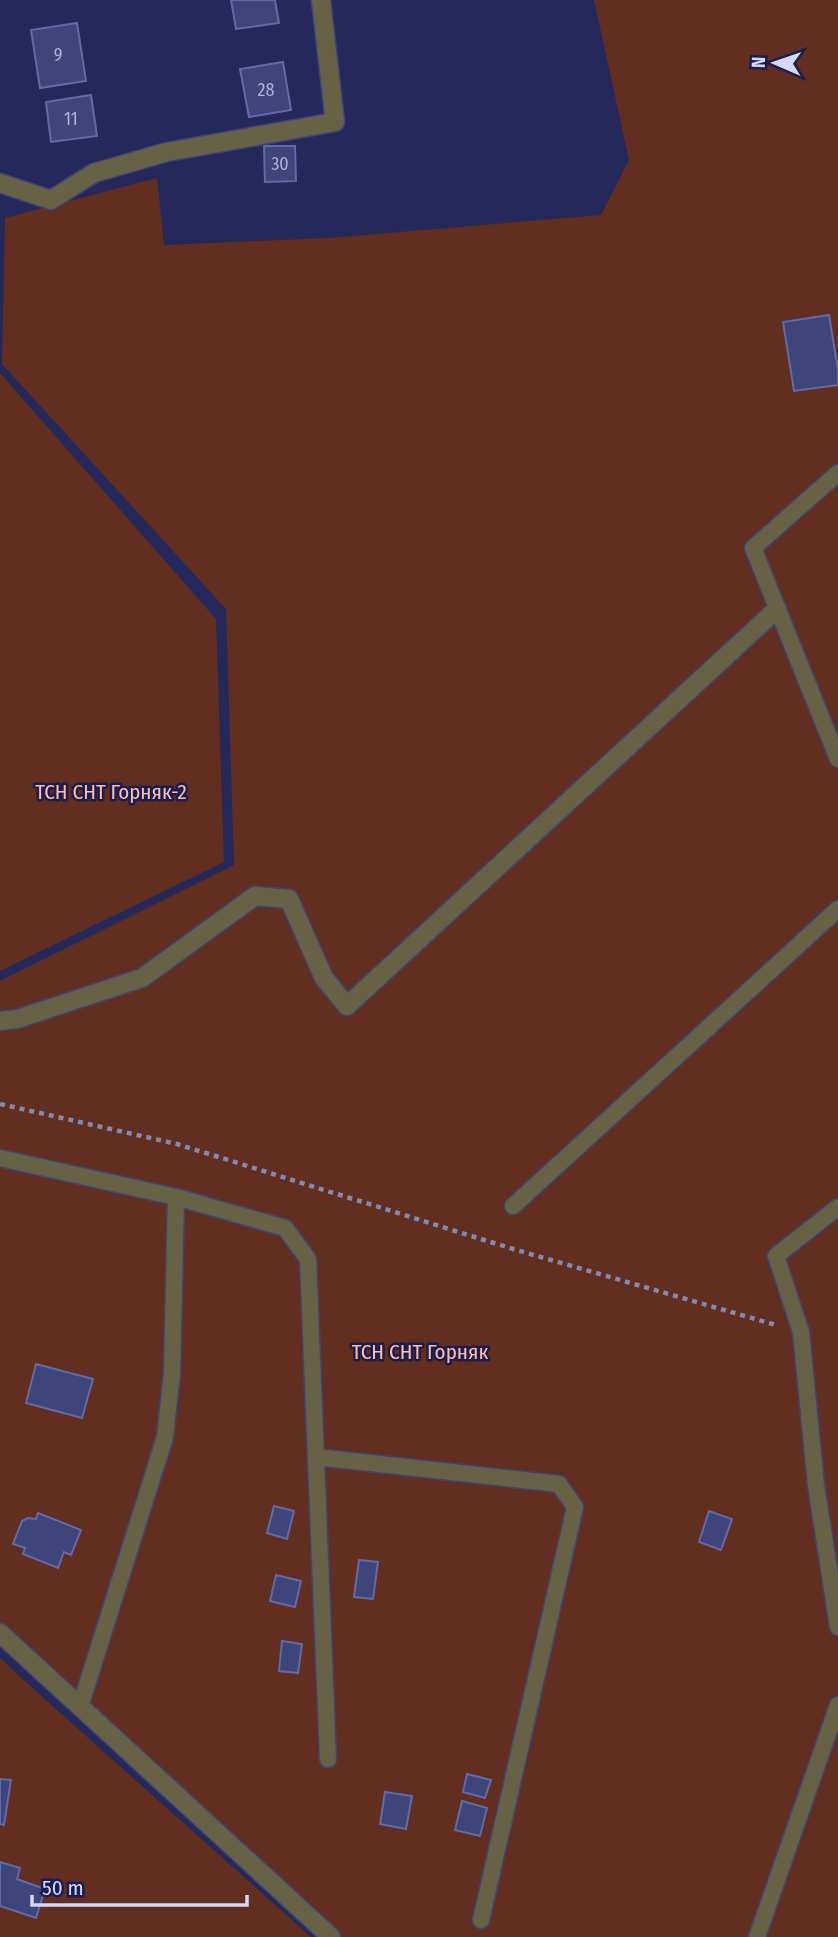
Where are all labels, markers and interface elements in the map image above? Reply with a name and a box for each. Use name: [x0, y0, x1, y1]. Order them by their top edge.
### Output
north arrow: [740, 28, 810, 98]
house number: 9: [54, 44, 62, 66]
text: N: [747, 56, 770, 69]
house number: 28: [258, 79, 274, 101]
house number: 11: [64, 108, 78, 130]
house number: 30: [271, 153, 289, 175]
park label: ТСН СНТ Горняк-2: [35, 779, 187, 805]
park label: ТСН СНТ Горняк: [352, 1339, 488, 1365]
scale bar: [32, 1864, 247, 1908]
text: 50 m: [42, 1875, 84, 1901]

